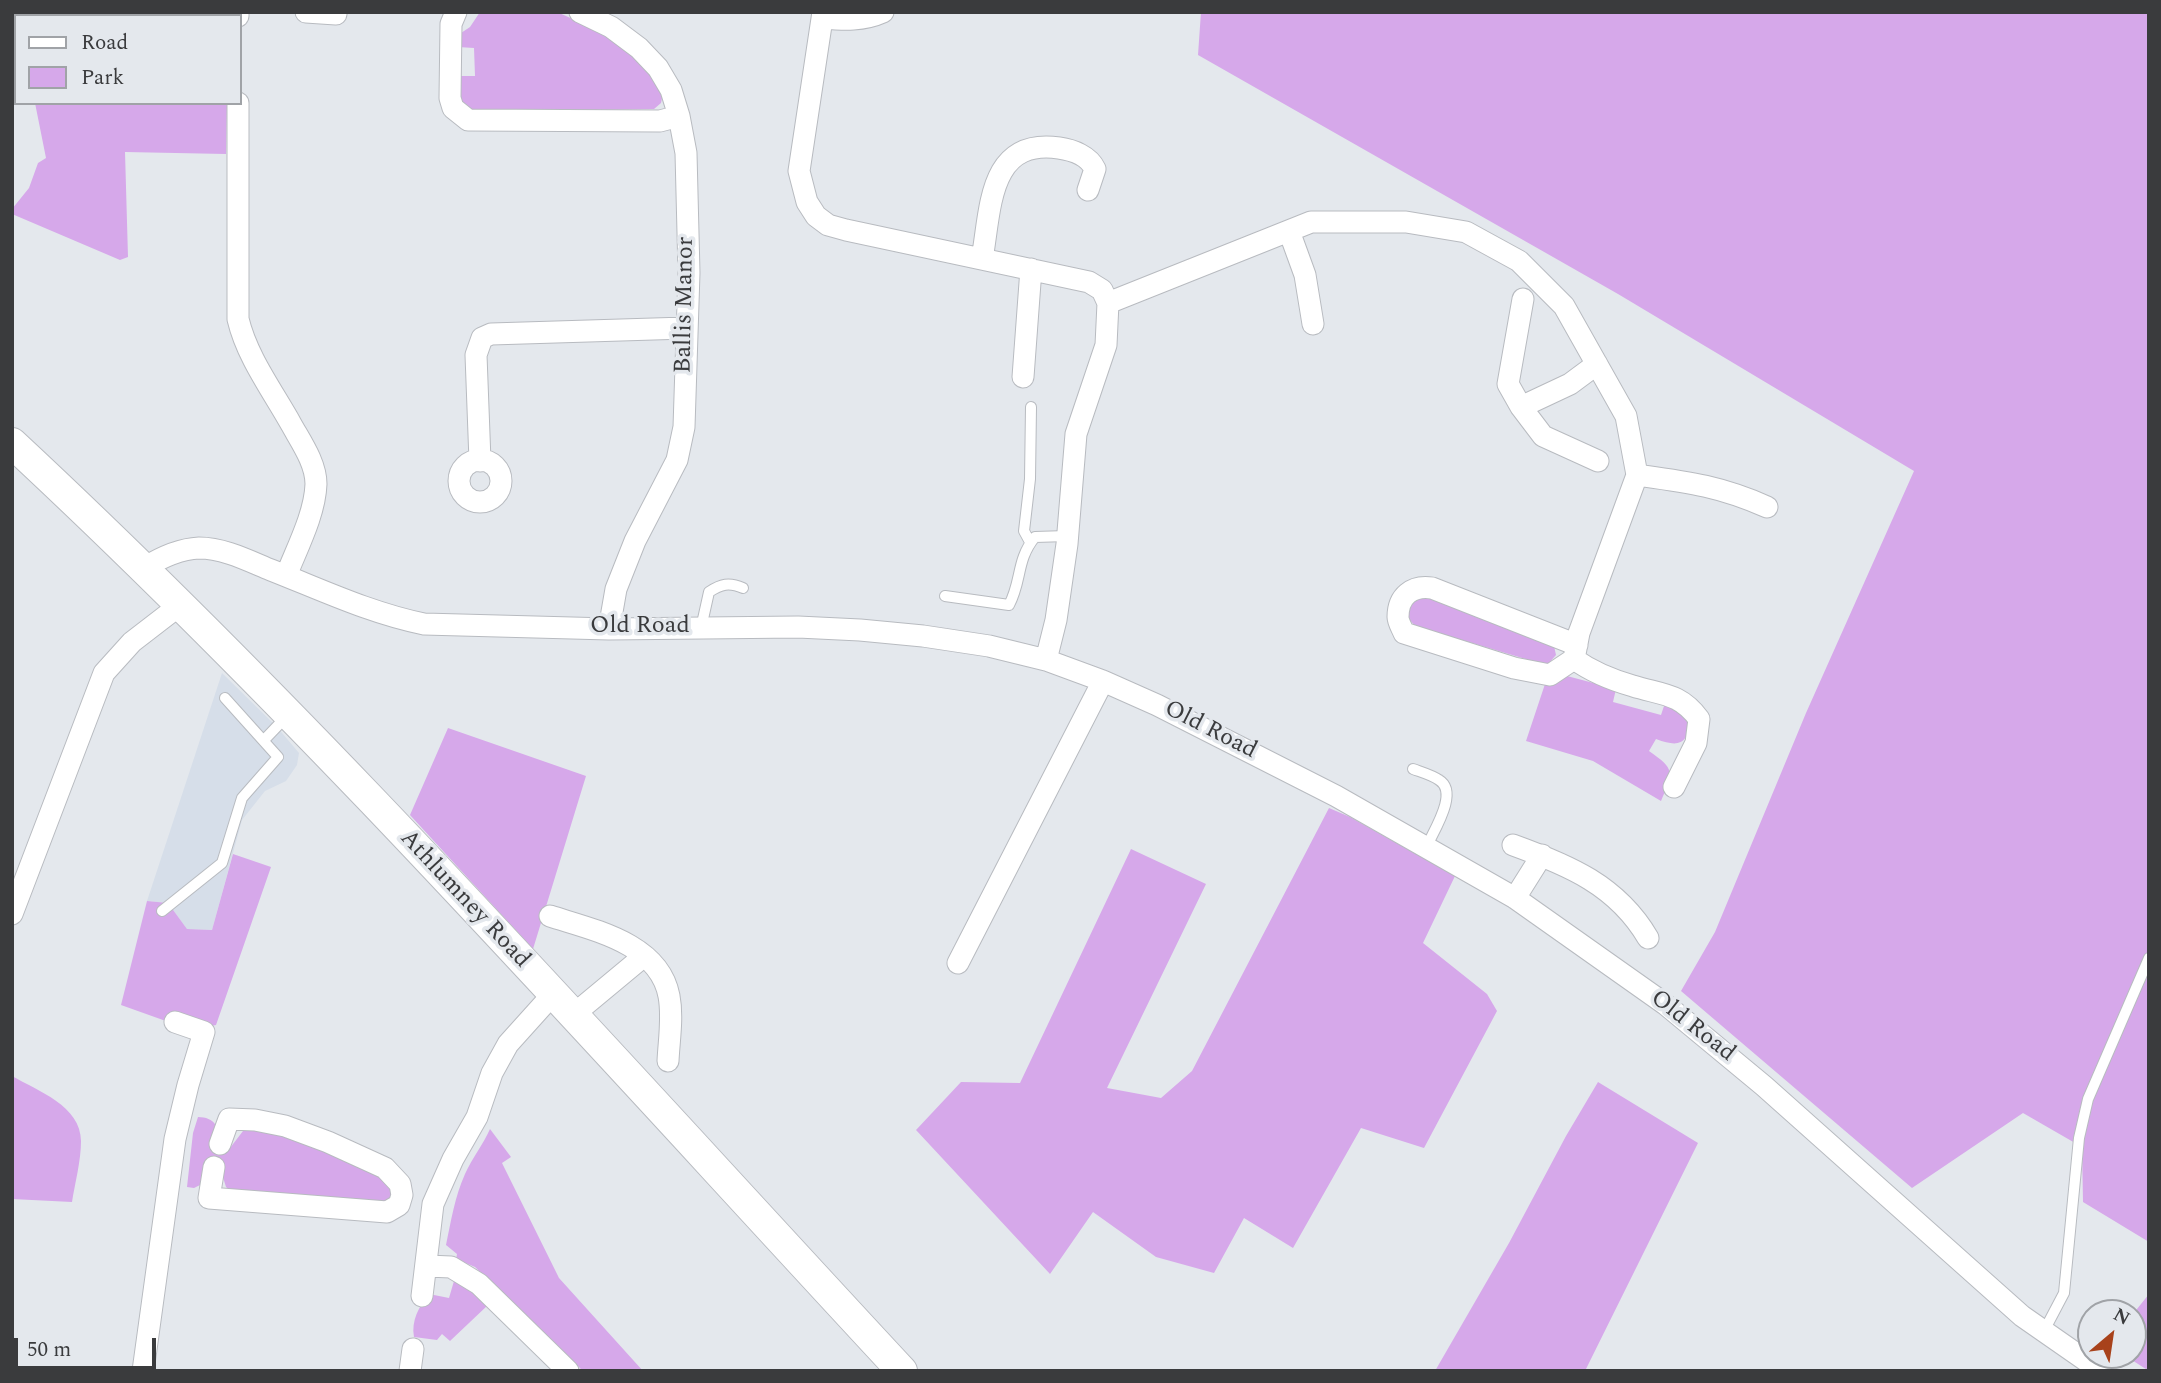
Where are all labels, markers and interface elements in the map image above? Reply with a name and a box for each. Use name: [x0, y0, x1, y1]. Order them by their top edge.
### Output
legend: [14, 14, 242, 105]
text: Road: [81, 27, 128, 59]
text: Park: [81, 62, 124, 94]
street label: Ballis Manor: [670, 236, 702, 374]
street label: Old Road: [590, 613, 690, 641]
street label: Old Road: [1159, 695, 1261, 767]
street label: Athlumney Road: [393, 825, 535, 975]
street label: Old Road: [1644, 985, 1740, 1069]
north arrow: [2077, 1299, 2147, 1369]
text: N: [2108, 1300, 2135, 1333]
scale bar: [18, 1324, 159, 1368]
text: 50 m: [27, 1334, 71, 1366]

